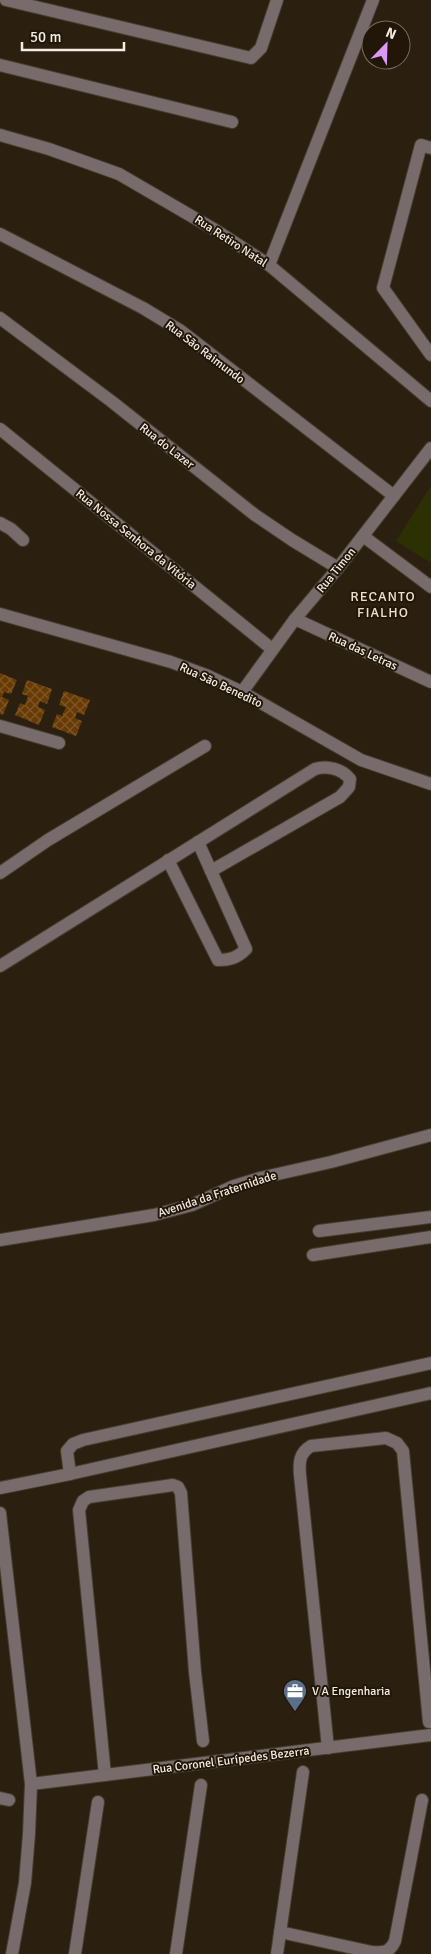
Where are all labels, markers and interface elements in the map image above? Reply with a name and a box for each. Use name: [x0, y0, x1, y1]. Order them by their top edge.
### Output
scale bar: [22, 20, 125, 52]
north arrow: [361, 20, 411, 70]
text: N: [383, 24, 399, 43]
text: 50 m: [30, 28, 61, 46]
street label: Rua Retiro Natal: [191, 212, 270, 271]
street label: Rua São Raimundo: [162, 318, 247, 387]
street label: Rua do Lazer: [136, 420, 197, 473]
street label: Rua Nossa Senhora da Vitória: [73, 486, 199, 593]
street label: Rua Timon: [314, 545, 359, 596]
district label: RECANTO FIALHO: [350, 588, 416, 621]
street label: Rua das Letras: [326, 629, 400, 674]
street label: Rua São Benedito: [177, 660, 265, 711]
street label: Avenida da Fraternidade: [156, 1168, 278, 1221]
office icon: V A Engenharia: [282, 1678, 308, 1712]
place label: V A Engenharia: [312, 1684, 390, 1699]
street label: Rua Coronel Eurípedes Bezerra: [152, 1743, 310, 1778]

